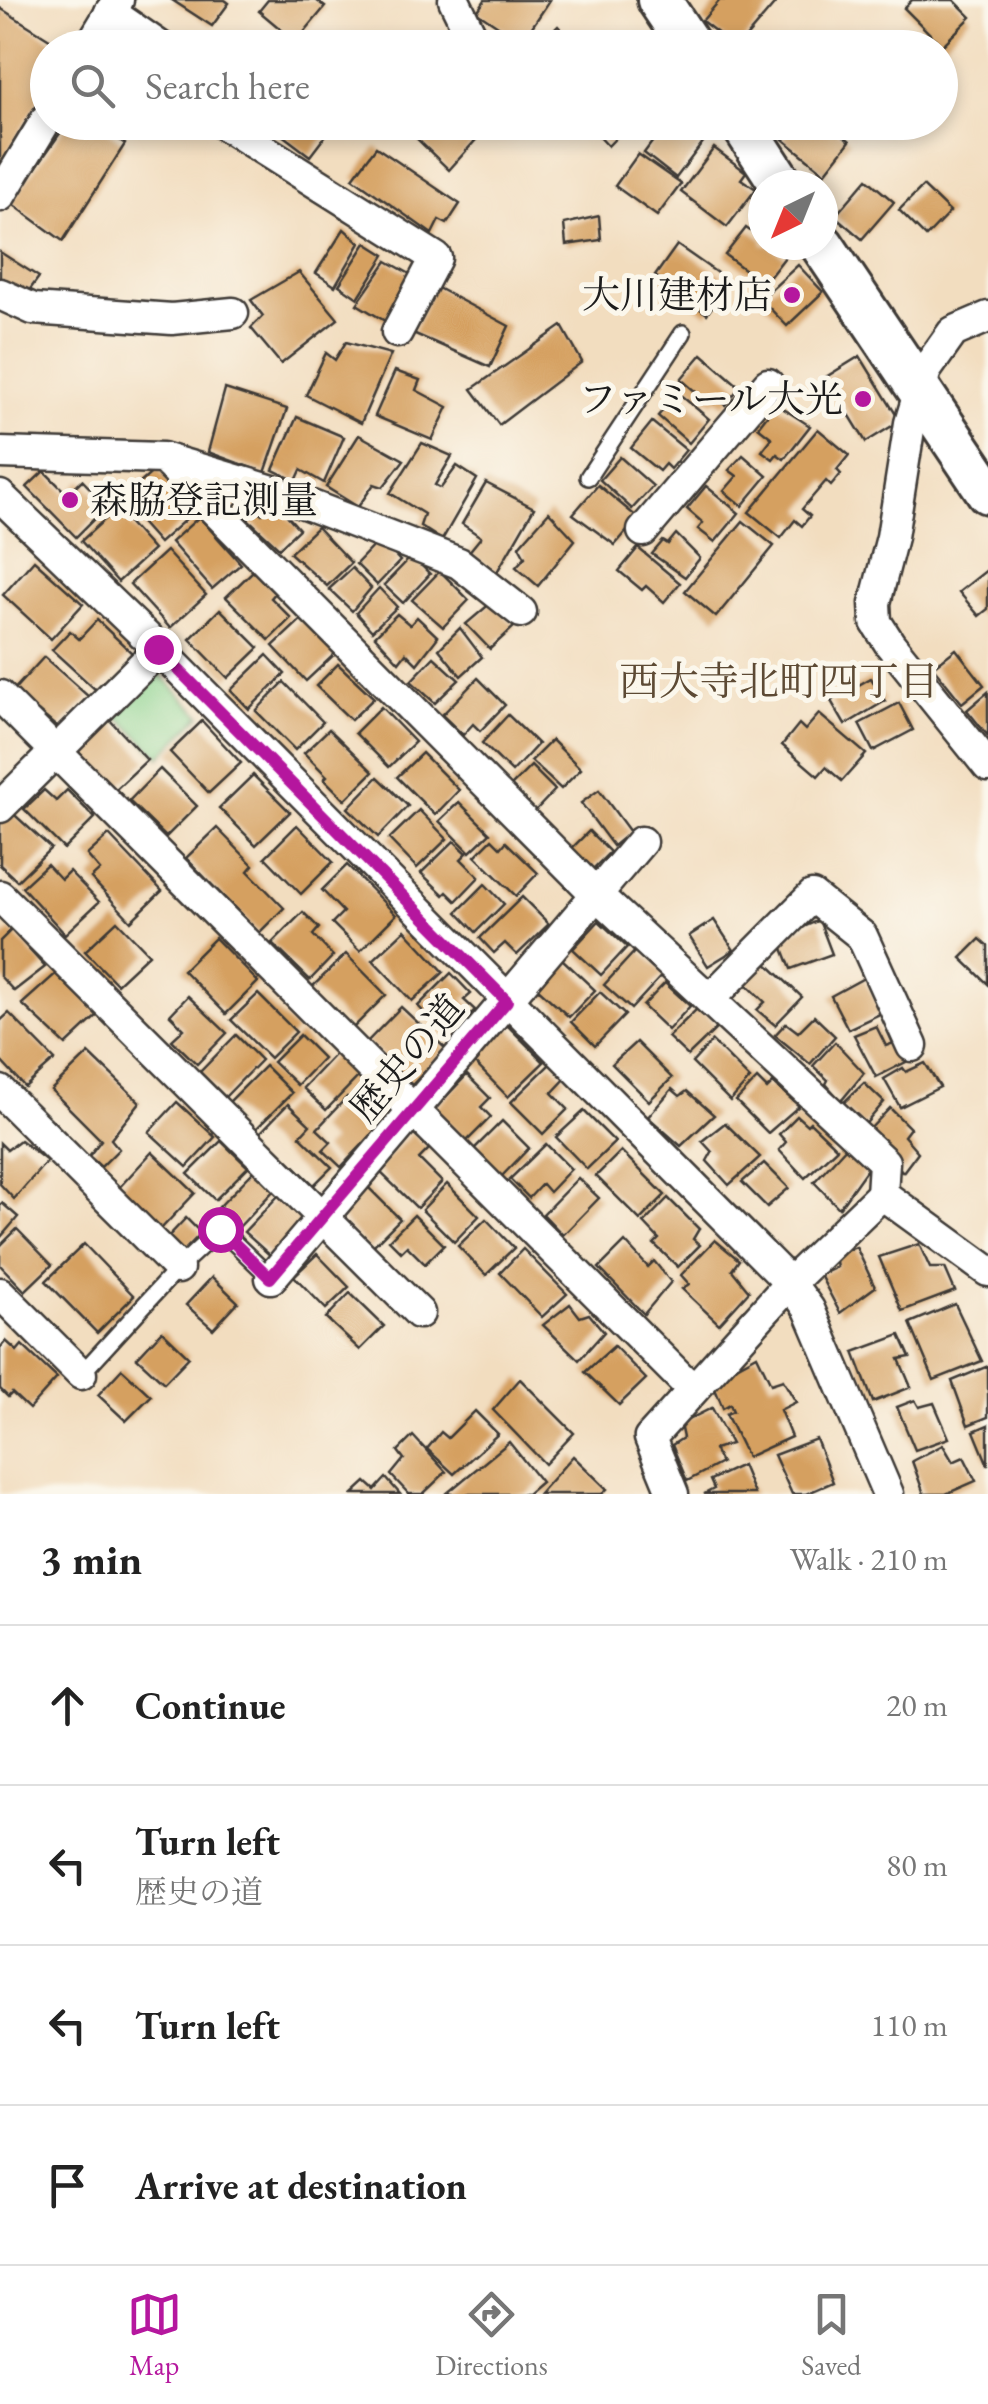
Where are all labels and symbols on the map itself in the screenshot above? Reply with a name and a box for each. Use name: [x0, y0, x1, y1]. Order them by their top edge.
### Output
north arrow: [748, 170, 838, 260]
place label: 大川建材店: [582, 270, 772, 319]
marker: 大川建材店: [781, 284, 803, 306]
place label: ファミール大光: [579, 374, 843, 423]
marker: ファミール大光: [852, 388, 874, 410]
place label: 森脇登記測量: [90, 475, 318, 524]
marker: 森脇登記測量: [59, 489, 81, 511]
route end: [136, 627, 182, 673]
district label: 西大寺北町四丁目: [619, 655, 939, 707]
street label: 歴史の道: [339, 984, 474, 1132]
route start: [198, 1207, 244, 1253]

